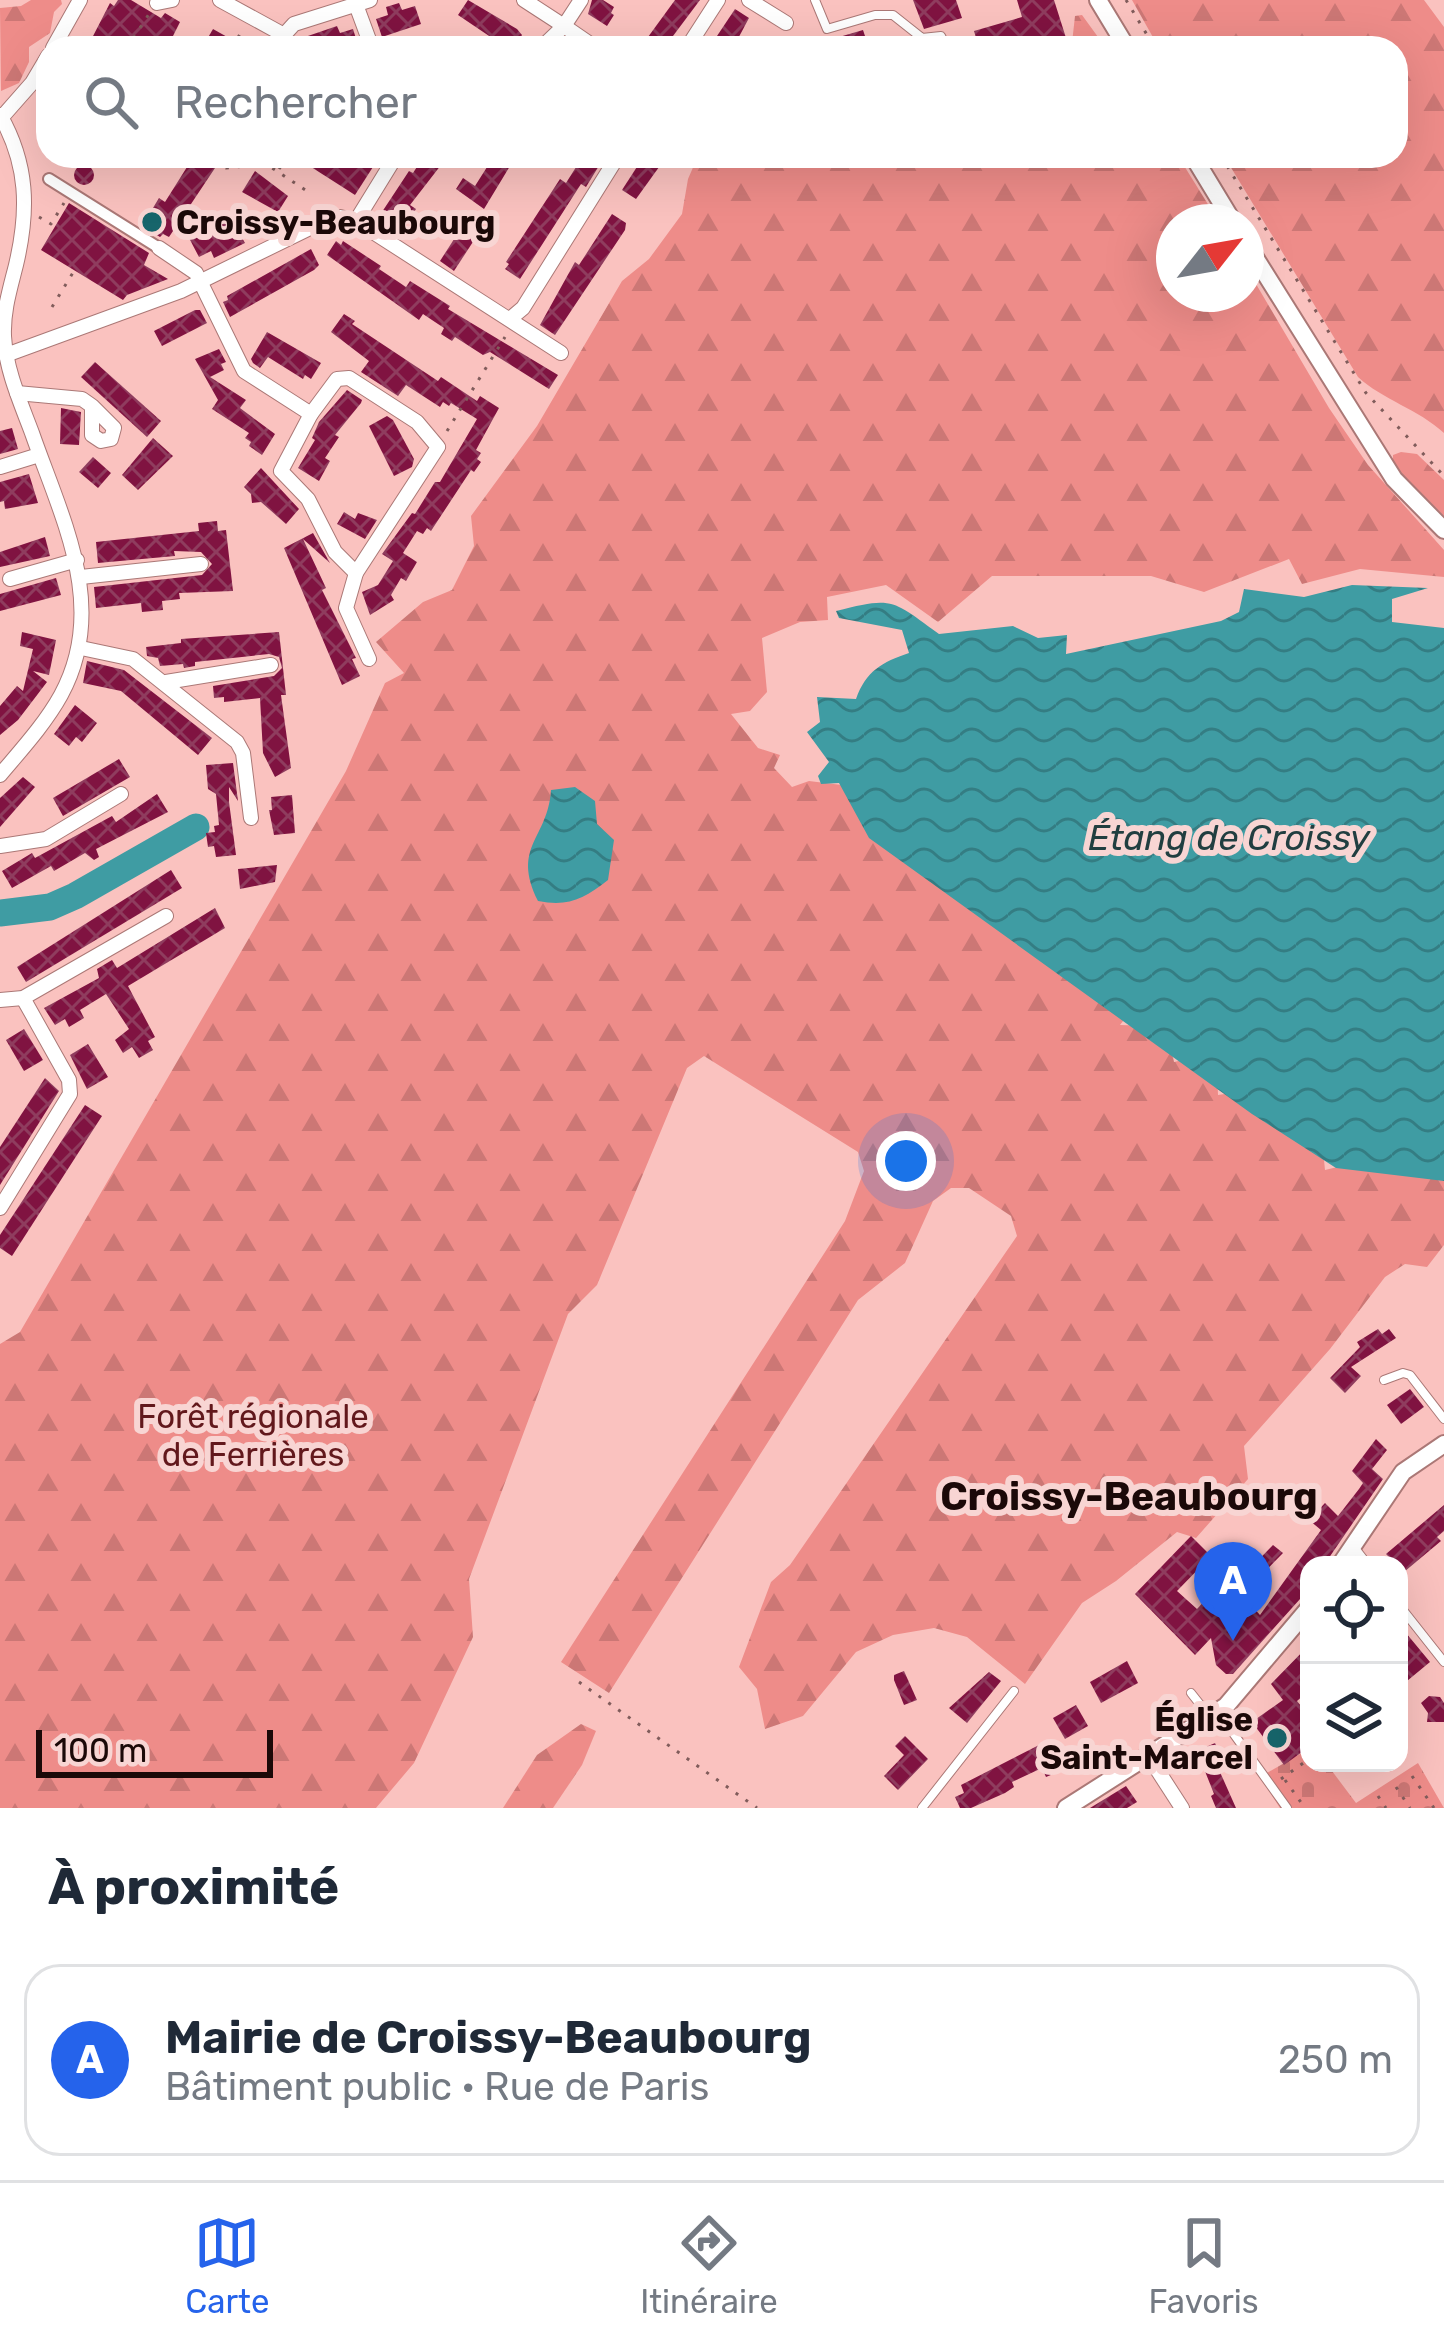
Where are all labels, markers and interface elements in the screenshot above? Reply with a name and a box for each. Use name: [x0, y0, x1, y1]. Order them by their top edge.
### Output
search box: [36, 36, 1408, 168]
icon: search: [78, 69, 144, 135]
text: Rechercher: [174, 76, 417, 129]
place label: Croissy-Beaubourg: [176, 203, 495, 242]
north arrow: [1156, 204, 1264, 312]
marker: Croissy-Beaubourg: [139, 209, 165, 235]
water label: Étang de Croissy: [1088, 816, 1371, 859]
your location: [876, 1131, 936, 1191]
park label: Forêt régionale de Ferrières: [137, 1397, 369, 1474]
district label: Croissy-Beaubourg: [940, 1474, 1318, 1520]
pin: A: [1194, 1542, 1272, 1641]
map controls: [1300, 1556, 1408, 1772]
button: locate: [1300, 1556, 1408, 1664]
button: layers: [1300, 1664, 1408, 1772]
place label: Église Saint-Marcel: [1040, 1700, 1253, 1777]
scale bar: [36, 1724, 273, 1777]
marker: Église Saint-Marcel: [1264, 1725, 1290, 1751]
text: 100 m: [54, 1731, 147, 1770]
text: À proximité: [48, 1856, 339, 1917]
text: Mairie de Croissy-Beaubourg: [165, 2011, 812, 2064]
text: A: [76, 2037, 104, 2083]
text: 250 m: [1278, 2037, 1393, 2083]
text: Bâtiment public · Rue de Paris: [165, 2064, 709, 2110]
tab: Carte: [185, 2210, 269, 2321]
tab: Itinéraire: [640, 2210, 778, 2321]
tab: Favoris: [1148, 2210, 1259, 2321]

